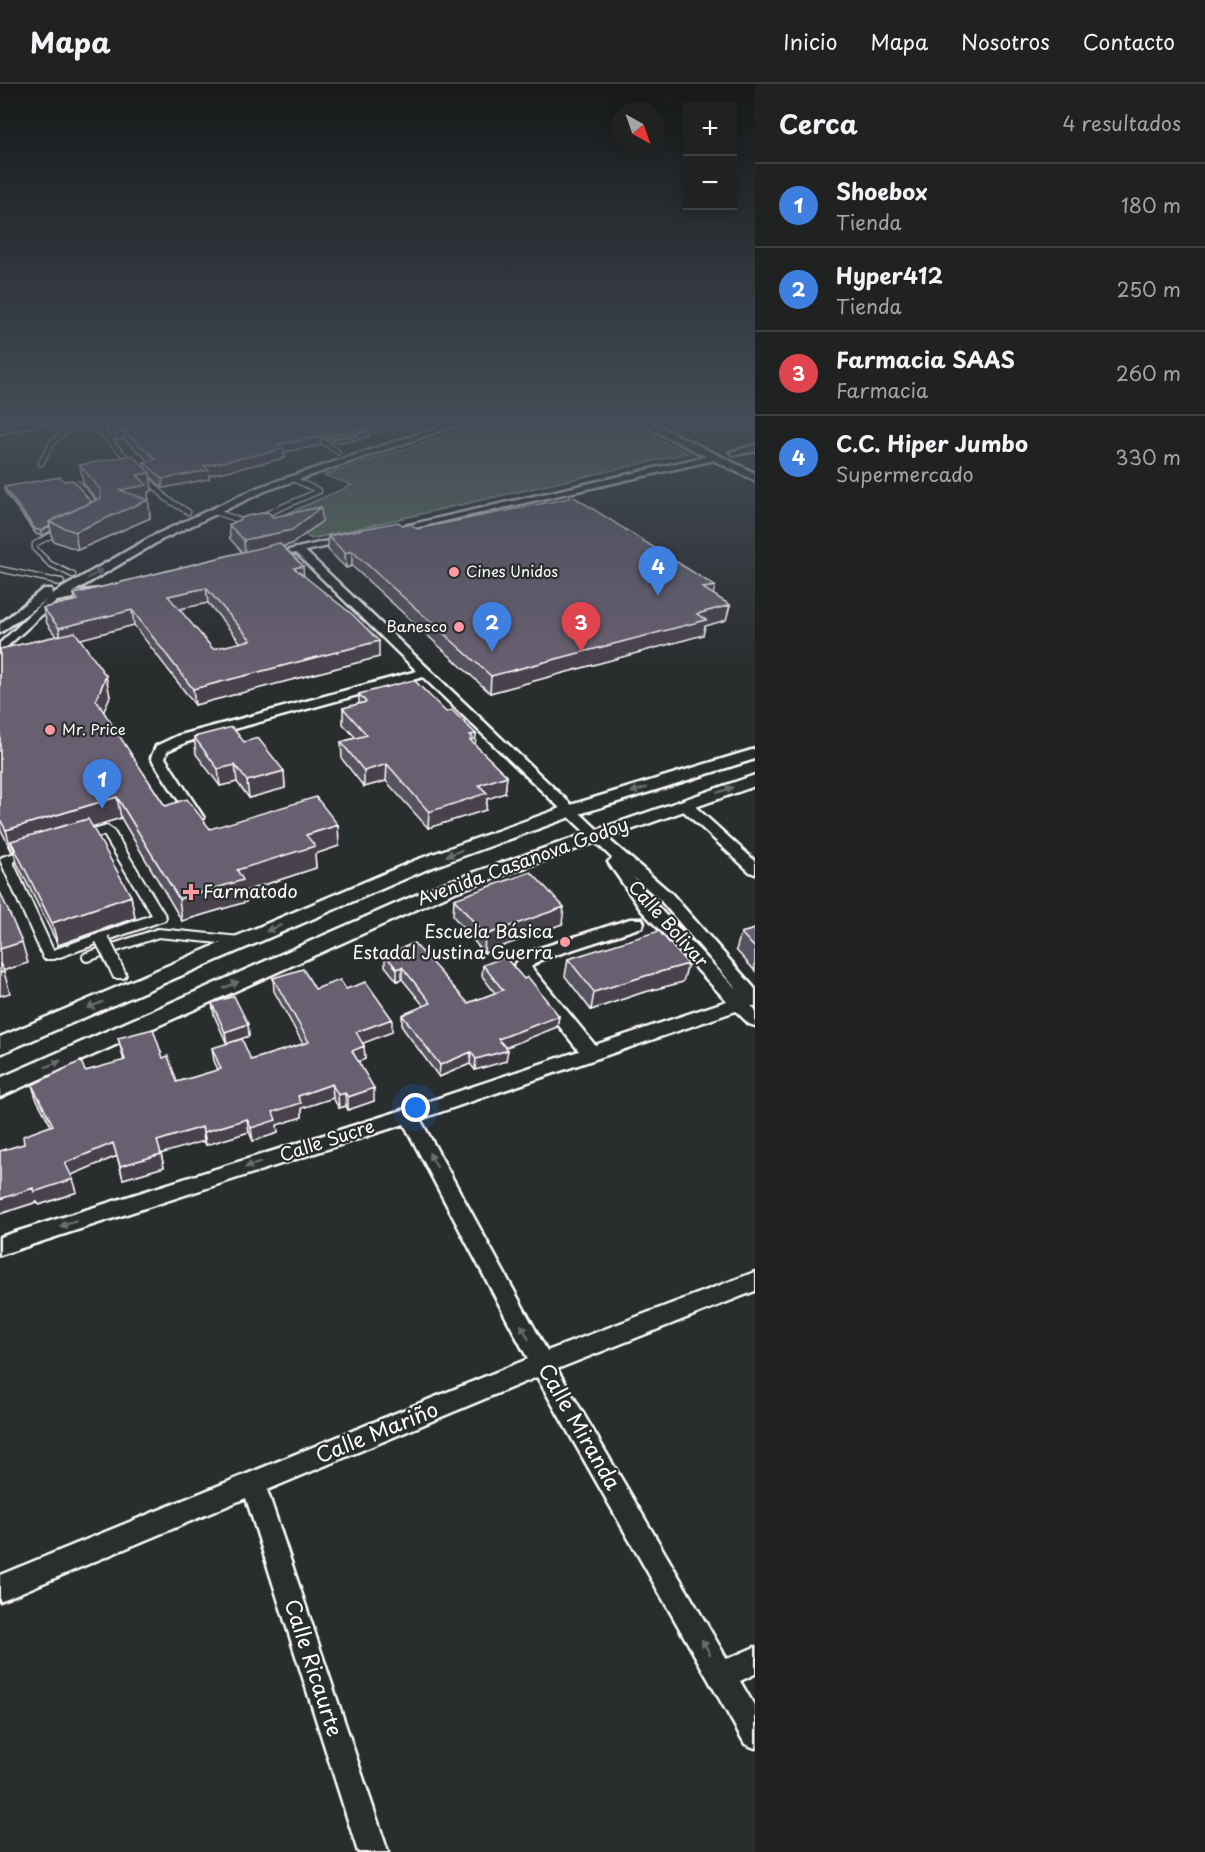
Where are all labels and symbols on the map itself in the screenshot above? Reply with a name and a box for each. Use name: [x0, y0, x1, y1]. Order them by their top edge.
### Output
north arrow: [611, 102, 665, 156]
pin: 4: [638, 546, 678, 596]
place label: Cines Unidos: [466, 559, 558, 582]
marker: Cines Unidos: [447, 565, 461, 579]
one-way arrow: [87, 569, 103, 580]
pin: 2: [472, 602, 512, 652]
pin: 3: [562, 602, 600, 652]
place label: Banesco: [386, 614, 447, 637]
marker: Banesco: [452, 620, 466, 634]
place label: Mr. Price: [62, 717, 126, 740]
marker: Mr. Price: [43, 723, 57, 737]
pin: 1: [82, 760, 122, 809]
one-way arrow: [716, 785, 734, 794]
one-way arrow: [630, 786, 648, 795]
street label: Avenida Casanova Godoy: [413, 810, 632, 911]
one-way arrow: [445, 848, 463, 858]
street label: Calle Bolivar: [623, 874, 716, 973]
place label: Farmatodo: [203, 877, 298, 904]
marker: Farmatodo: [184, 885, 198, 899]
place label: Escuela Básica Estadal Justina Guerra: [352, 917, 554, 965]
one-way arrow: [265, 923, 283, 933]
marker: Escuela Básica Estadal Justina Guerra: [558, 935, 572, 949]
one-way arrow: [223, 980, 240, 989]
one-way arrow: [86, 1000, 104, 1010]
one-way arrow: [45, 1060, 62, 1069]
your location: [401, 1093, 430, 1122]
street label: Calle Sucre: [276, 1112, 377, 1168]
one-way arrow: [428, 1151, 438, 1168]
one-way arrow: [244, 1161, 262, 1170]
one-way arrow: [59, 1220, 77, 1230]
one-way arrow: [520, 1323, 530, 1340]
street label: Calle Miranda: [531, 1356, 630, 1496]
street label: Calle Mariño: [310, 1392, 442, 1470]
street label: Calle Ricaurte: [278, 1594, 352, 1740]
one-way arrow: [701, 1638, 711, 1655]

